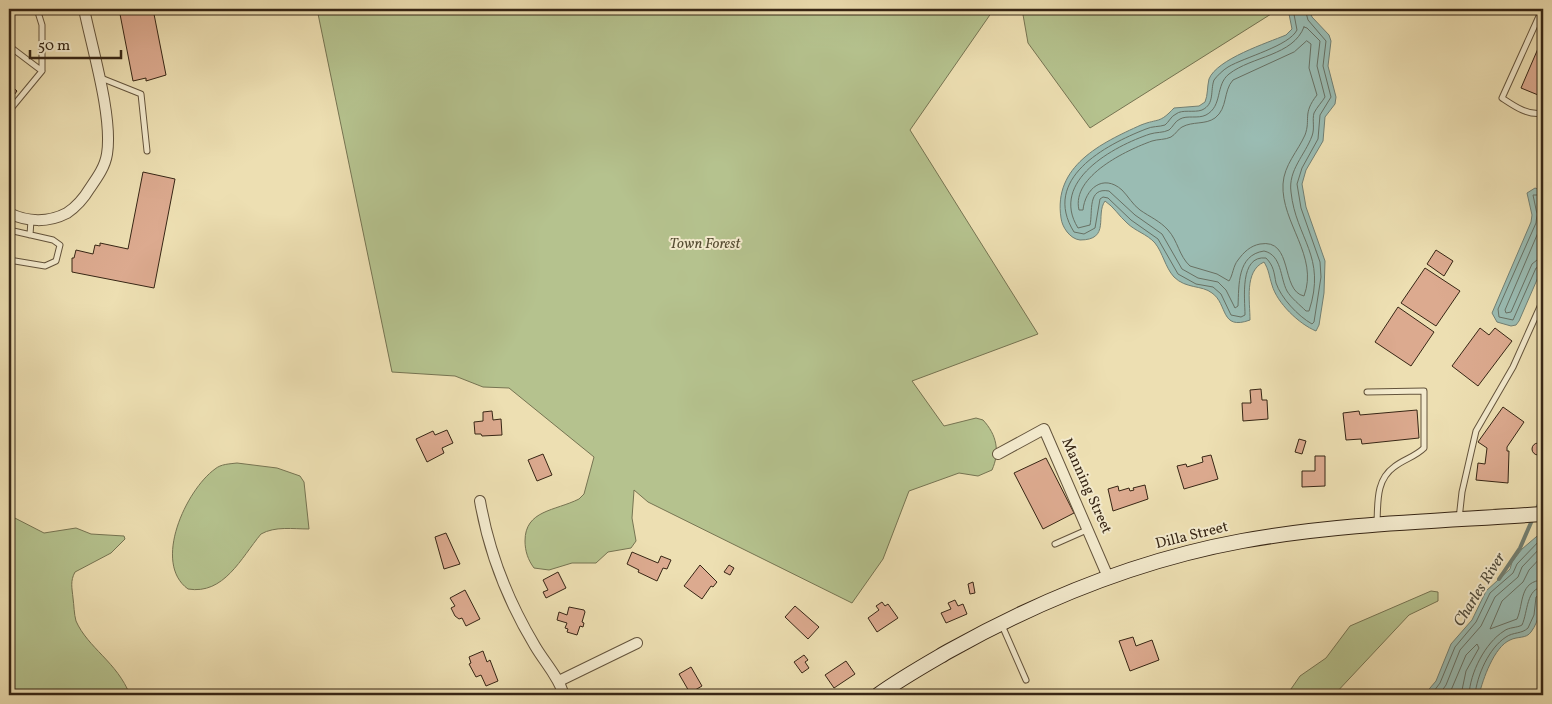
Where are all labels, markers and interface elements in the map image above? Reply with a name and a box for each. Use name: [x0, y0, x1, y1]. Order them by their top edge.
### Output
scale bar: [30, 28, 121, 60]
text: 50 m: [38, 36, 70, 57]
park label: Town Forest: [670, 234, 742, 255]
street label: Manning Street: [1056, 435, 1116, 537]
street label: Dilla Street: [1153, 517, 1231, 555]
water label: Charles River: [1449, 548, 1512, 631]

